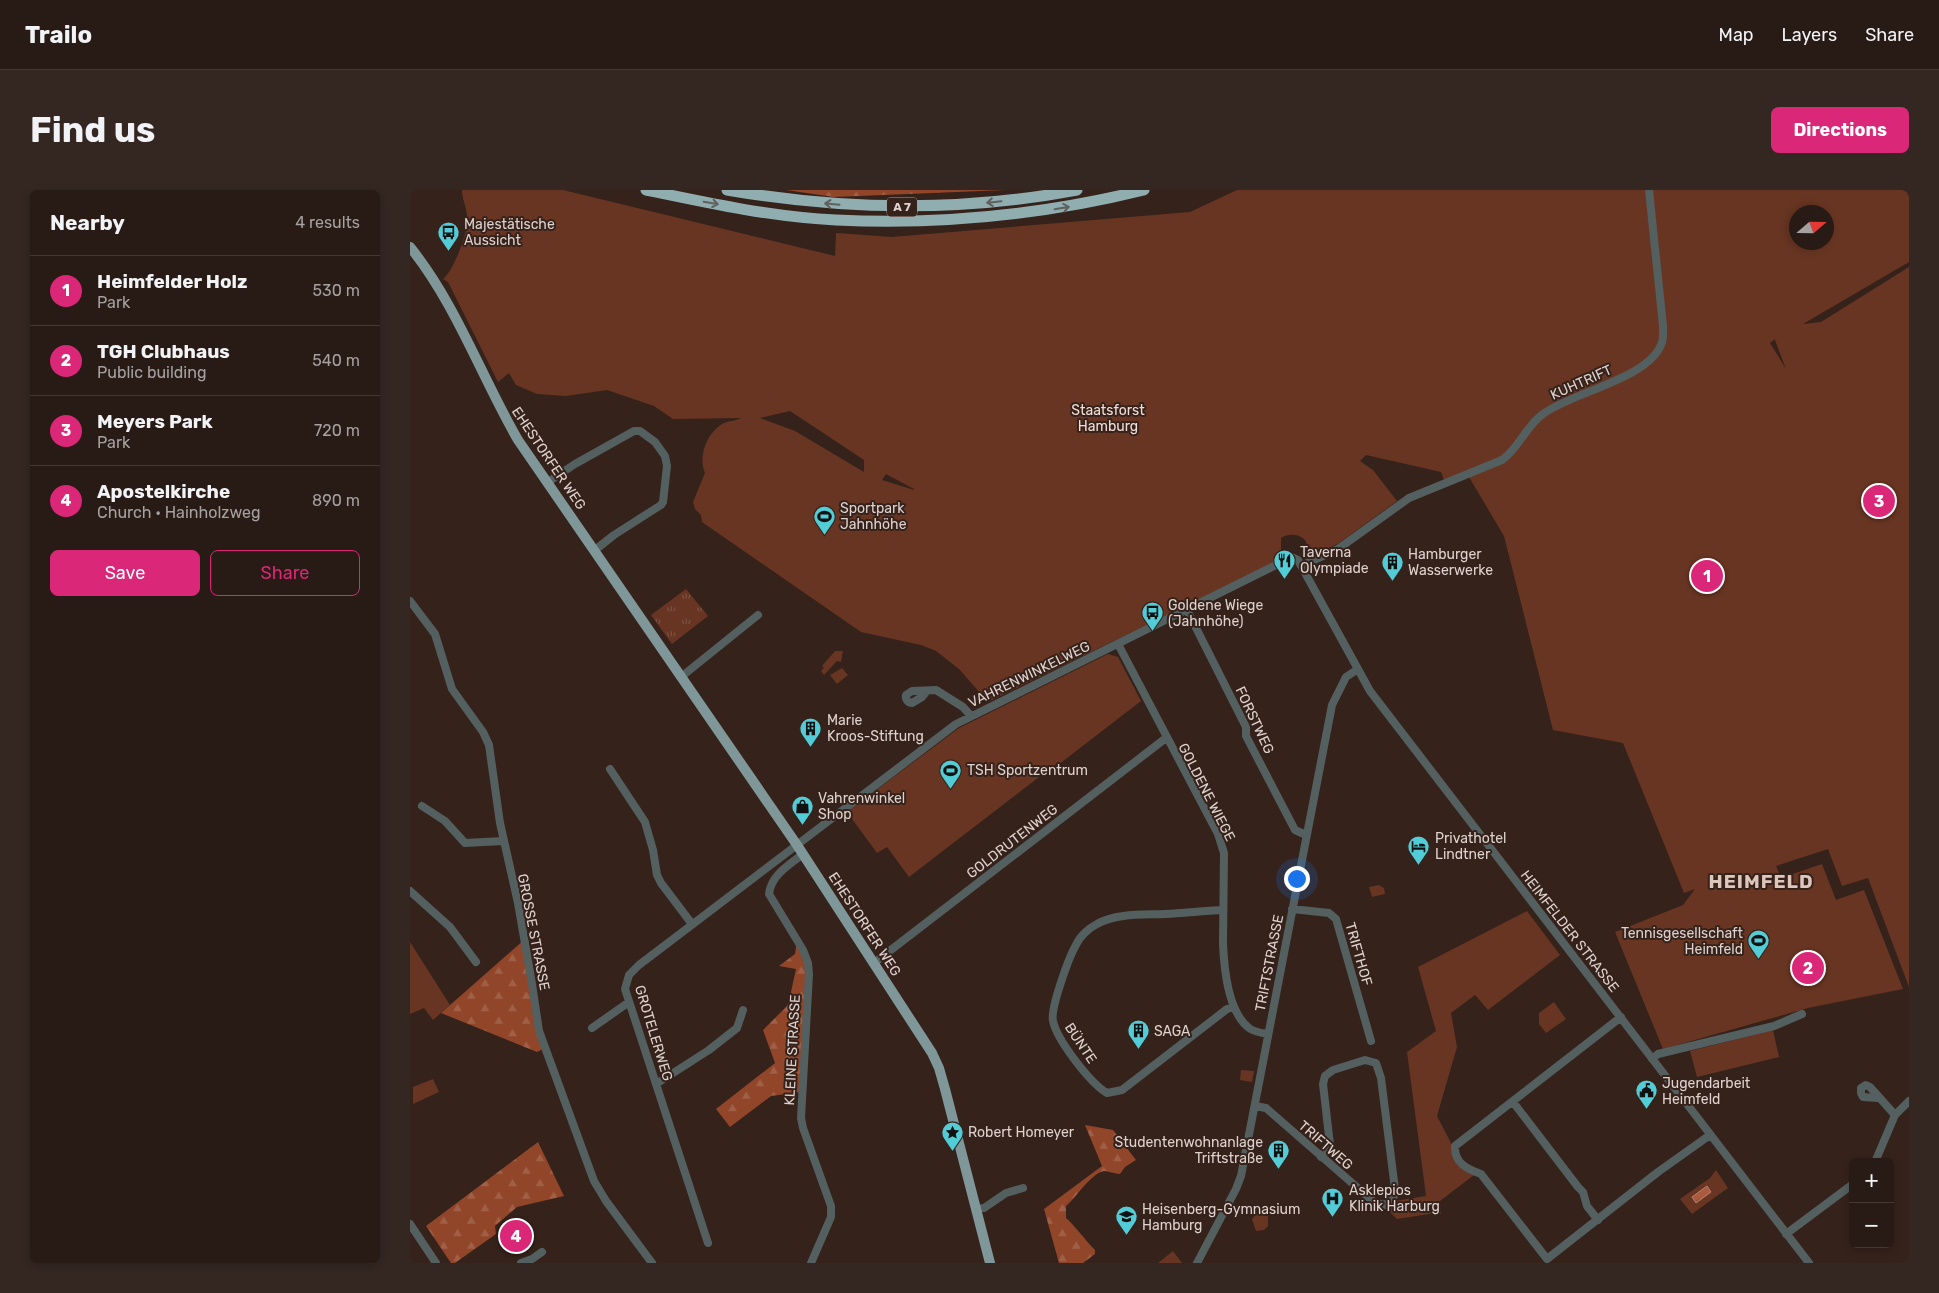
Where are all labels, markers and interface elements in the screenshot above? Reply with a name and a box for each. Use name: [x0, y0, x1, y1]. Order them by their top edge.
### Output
text: Trailo: [25, 21, 92, 49]
text: Map: [1719, 24, 1754, 46]
text: Layers: [1782, 24, 1837, 46]
text: Share: [1865, 24, 1914, 46]
button: Directions: [1771, 107, 1909, 153]
text: Find us: [30, 109, 155, 151]
one-way arrow: [987, 197, 1003, 207]
one-way arrow: [702, 198, 718, 208]
road number: A 7: [887, 198, 917, 216]
one-way arrow: [824, 199, 840, 209]
one-way arrow: [1053, 202, 1069, 212]
north arrow: [1789, 205, 1834, 250]
text: Nearby: [50, 210, 125, 235]
text: 4 results: [295, 213, 360, 232]
place label: Majestätische Aussicht: [464, 216, 555, 249]
bus stop icon: Majestätische Aussicht: [436, 220, 460, 251]
text: Heimfelder Holz: [97, 270, 247, 293]
text: 1: [62, 281, 70, 300]
text: 530 m: [313, 281, 360, 300]
text: Park: [97, 293, 130, 312]
text: TGH Clubhaus: [97, 340, 230, 363]
text: 2: [61, 351, 71, 370]
text: 540 m: [312, 351, 360, 370]
street label: KUHTRIFT: [1548, 361, 1615, 404]
text: Public building: [97, 363, 207, 382]
park label: Staatsforst Hamburg: [1071, 402, 1145, 435]
street label: EHESTORFER WEG: [508, 404, 589, 513]
text: Meyers Park: [97, 410, 213, 433]
text: 3: [61, 421, 71, 440]
text: 720 m: [314, 421, 360, 440]
text: Park: [97, 433, 130, 452]
text: Apostelkirche: [97, 480, 230, 503]
pin: 3: [1863, 482, 1895, 520]
text: 4: [61, 491, 71, 510]
text: 890 m: [312, 491, 360, 510]
place label: Sportpark Jahnhöhe: [840, 500, 907, 533]
text: Church · Hainholzweg: [97, 503, 261, 522]
sports icon: Sportpark Jahnhöhe: [812, 504, 836, 535]
place label: Taverna Olympiade: [1300, 544, 1369, 577]
place label: Hamburger Wasserwerke: [1408, 546, 1493, 579]
restaurant icon: Taverna Olympiade: [1272, 548, 1296, 579]
button: Save: [50, 550, 200, 596]
button: Share: [210, 550, 360, 596]
building icon: Hamburger Wasserwerke: [1380, 550, 1404, 581]
pin: 1: [1691, 557, 1723, 595]
place label: Goldene Wiege (Jahnhöhe): [1168, 597, 1263, 630]
bus stop icon: Goldene Wiege (Jahnhöhe): [1140, 601, 1164, 632]
street label: VAHRENWINKELWEG: [966, 638, 1093, 711]
street label: FORSTWEG: [1232, 684, 1278, 757]
place label: Marie Kroos-Stiftung: [827, 712, 924, 745]
building icon: Marie Kroos-Stiftung: [799, 716, 823, 747]
street label: GOLDENE WIEGE: [1174, 740, 1239, 844]
sports icon: TSH Sportzentrum: [939, 758, 963, 789]
place label: TSH Sportzentrum: [967, 762, 1088, 779]
place label: Vahrenwinkel Shop: [818, 790, 905, 823]
shop icon: Vahrenwinkel Shop: [790, 794, 814, 825]
street label: GOLDRUTENWEG: [963, 801, 1061, 882]
place label: Privathotel Lindtner: [1435, 830, 1507, 863]
hotel icon: Privathotel Lindtner: [1407, 834, 1431, 865]
your location: [1284, 866, 1310, 892]
street label: HEIMFELDER STRASSE: [1517, 867, 1622, 996]
street label: EHESTORFER WEG: [825, 869, 904, 979]
district label: HEIMFELD: [1708, 870, 1814, 893]
street label: GROSSE STRASSE: [514, 872, 553, 992]
street label: TRIFTSTRASSE: [1252, 913, 1287, 1013]
street label: TRIFTHOF: [1341, 921, 1376, 988]
place label: Tennisgesellschaft Heimfeld: [1621, 925, 1744, 958]
sports icon: Tennisgesellschaft Heimfeld: [1747, 929, 1771, 960]
pin: 2: [1792, 949, 1824, 987]
street label: GROTELERWEG: [631, 983, 676, 1083]
street label: KLEINE STRASSE: [781, 994, 804, 1106]
building icon: SAGA: [1126, 1019, 1150, 1050]
street label: BÜNTE: [1061, 1020, 1100, 1067]
place label: SAGA: [1154, 1023, 1191, 1040]
place label: Jugendarbeit Heimfeld: [1662, 1075, 1751, 1108]
public building icon: Jugendarbeit Heimfeld: [1634, 1079, 1658, 1110]
street label: TRIFTWEG: [1295, 1117, 1356, 1174]
place icon: Robert Homeyer: [940, 1120, 964, 1151]
place label: Robert Homeyer: [968, 1124, 1075, 1141]
place label: Studentenwohnanlage Triftstraße: [1115, 1134, 1263, 1167]
building icon: Studentenwohnanlage Triftstraße: [1267, 1138, 1291, 1169]
map controls: [1849, 1158, 1894, 1248]
button: +: [1849, 1158, 1894, 1203]
place label: Asklepios Klinik Harburg: [1349, 1182, 1440, 1215]
hospital icon: Asklepios Klinik Harburg: [1321, 1186, 1345, 1217]
place label: Heisenberg-Gymnasium Hamburg: [1142, 1201, 1301, 1234]
button: −: [1849, 1203, 1894, 1248]
school or university icon: Heisenberg-Gymnasium Hamburg: [1114, 1205, 1138, 1236]
pin: 4: [500, 1217, 532, 1255]

